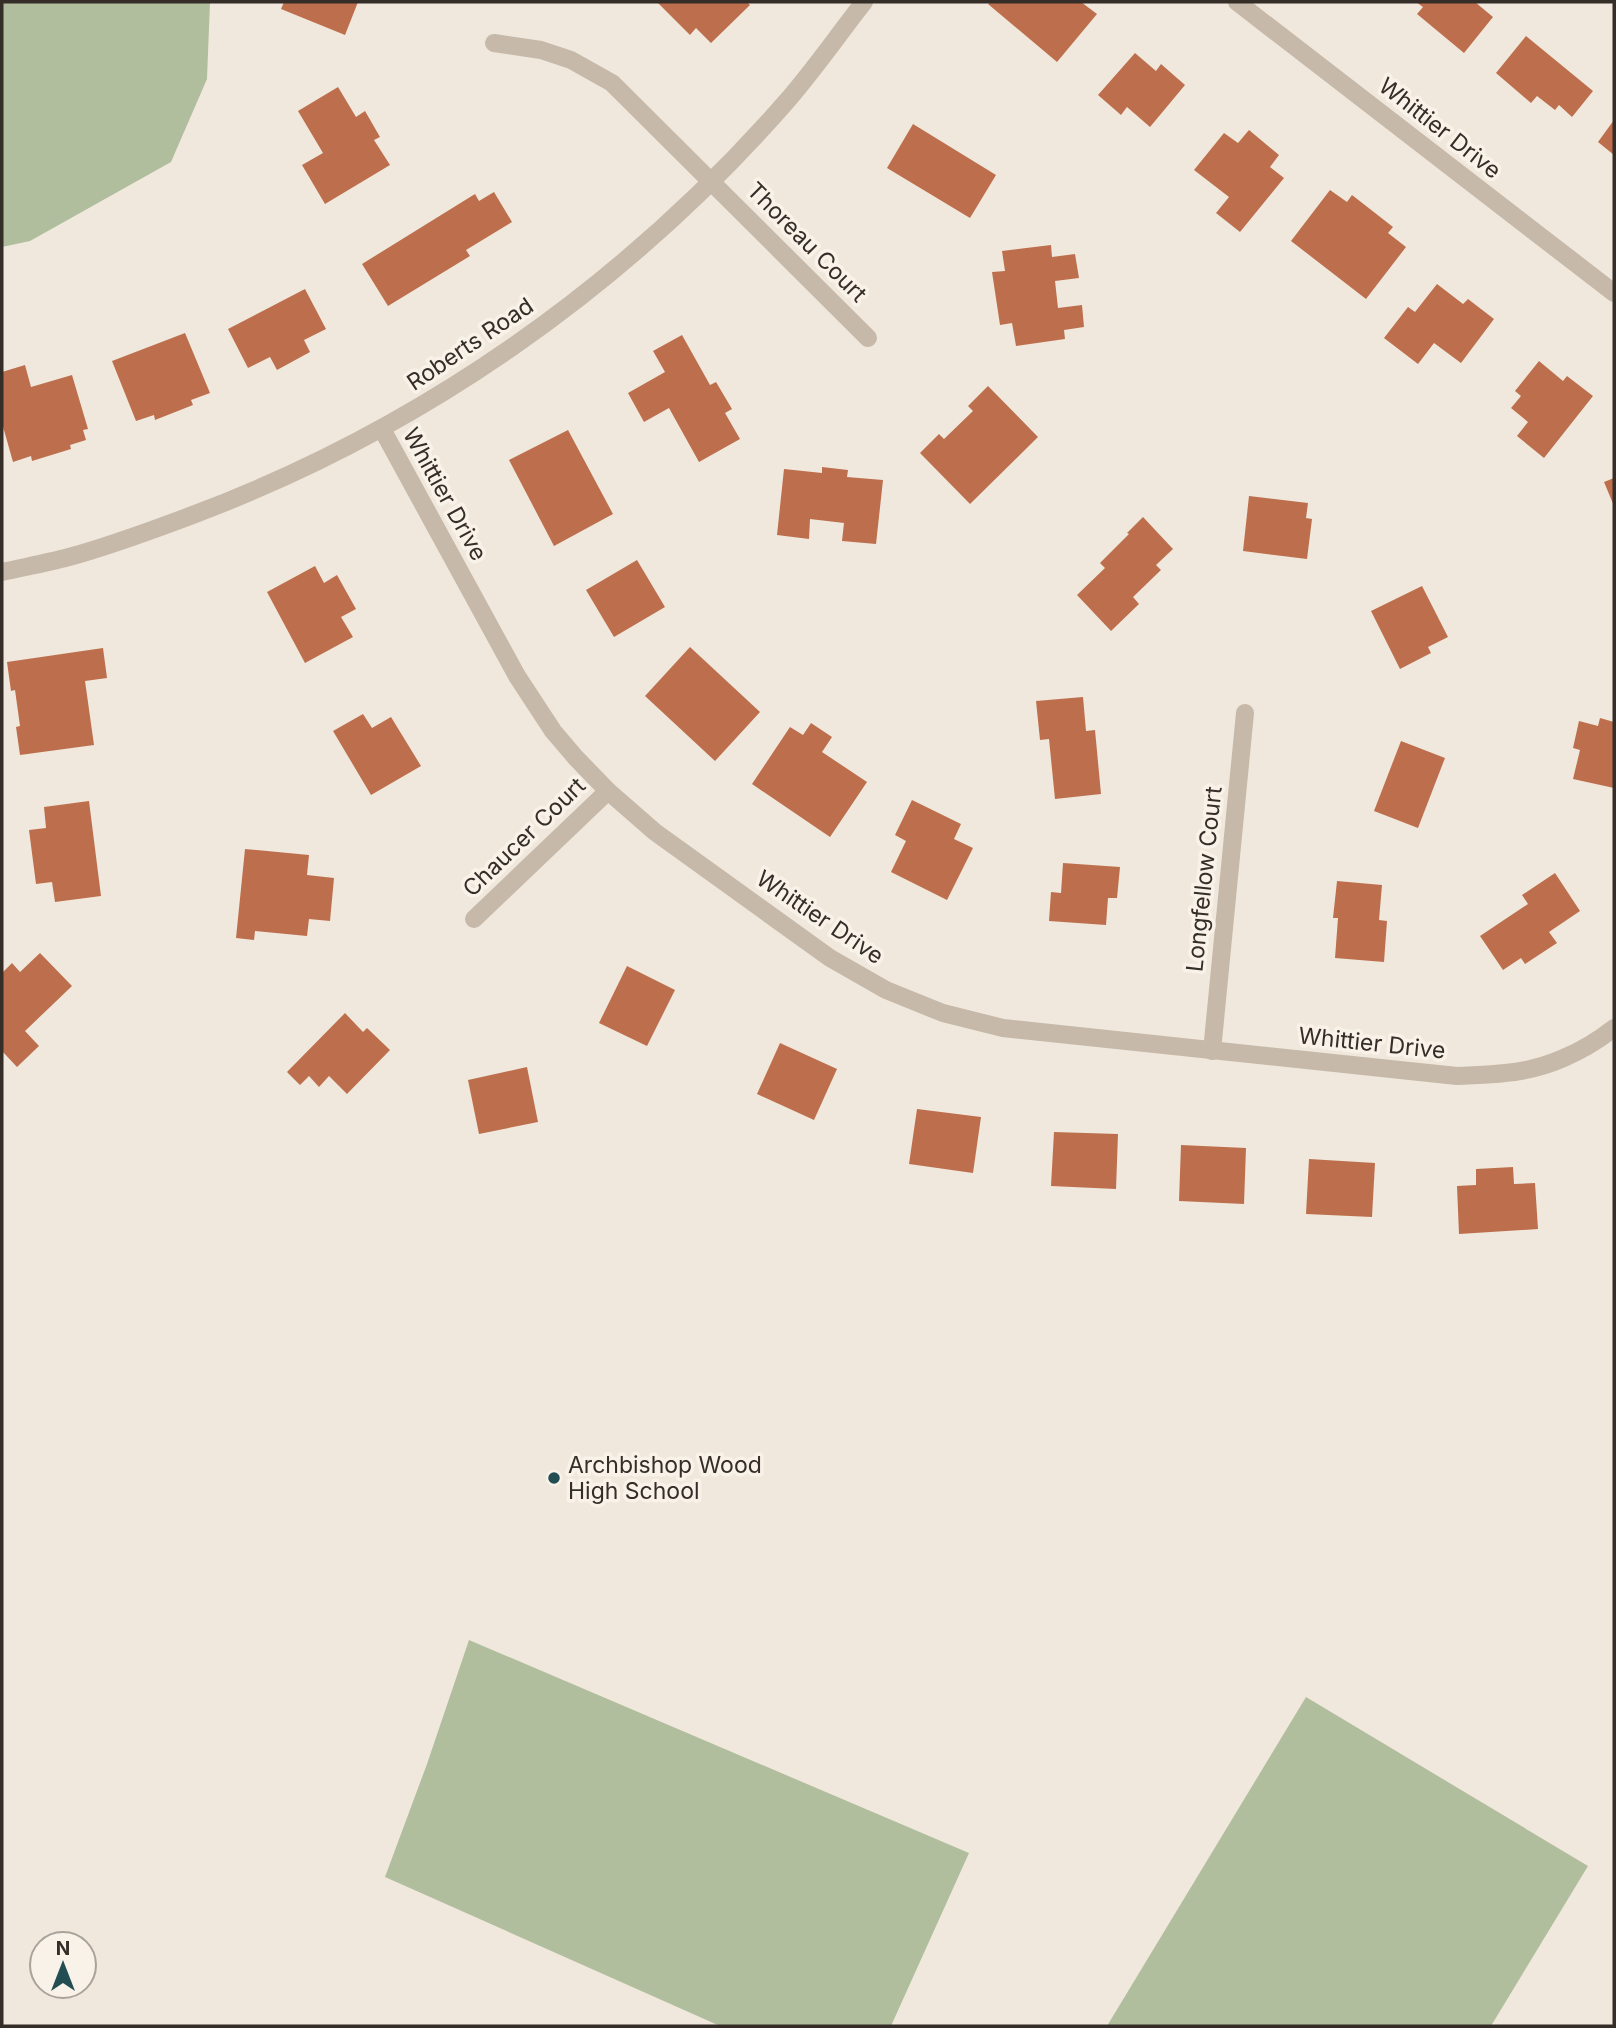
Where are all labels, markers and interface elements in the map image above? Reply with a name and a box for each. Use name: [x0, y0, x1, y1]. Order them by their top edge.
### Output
street label: Whittier Drive: [1373, 72, 1507, 184]
street label: Thoreau Court: [741, 176, 873, 308]
street label: Roberts Road: [402, 292, 538, 396]
street label: Whittier Drive: [397, 423, 493, 565]
street label: Chaucer Court: [457, 771, 591, 902]
street label: Longfellow Court: [1180, 784, 1228, 973]
street label: Whittier Drive: [751, 864, 889, 970]
street label: Whittier Drive: [1297, 1021, 1447, 1065]
place label: Archbishop Wood High School: [568, 1451, 762, 1505]
marker: Archbishop Wood High School: [546, 1470, 562, 1486]
north arrow: [28, 1930, 98, 2000]
text: N: [56, 1937, 70, 1960]

